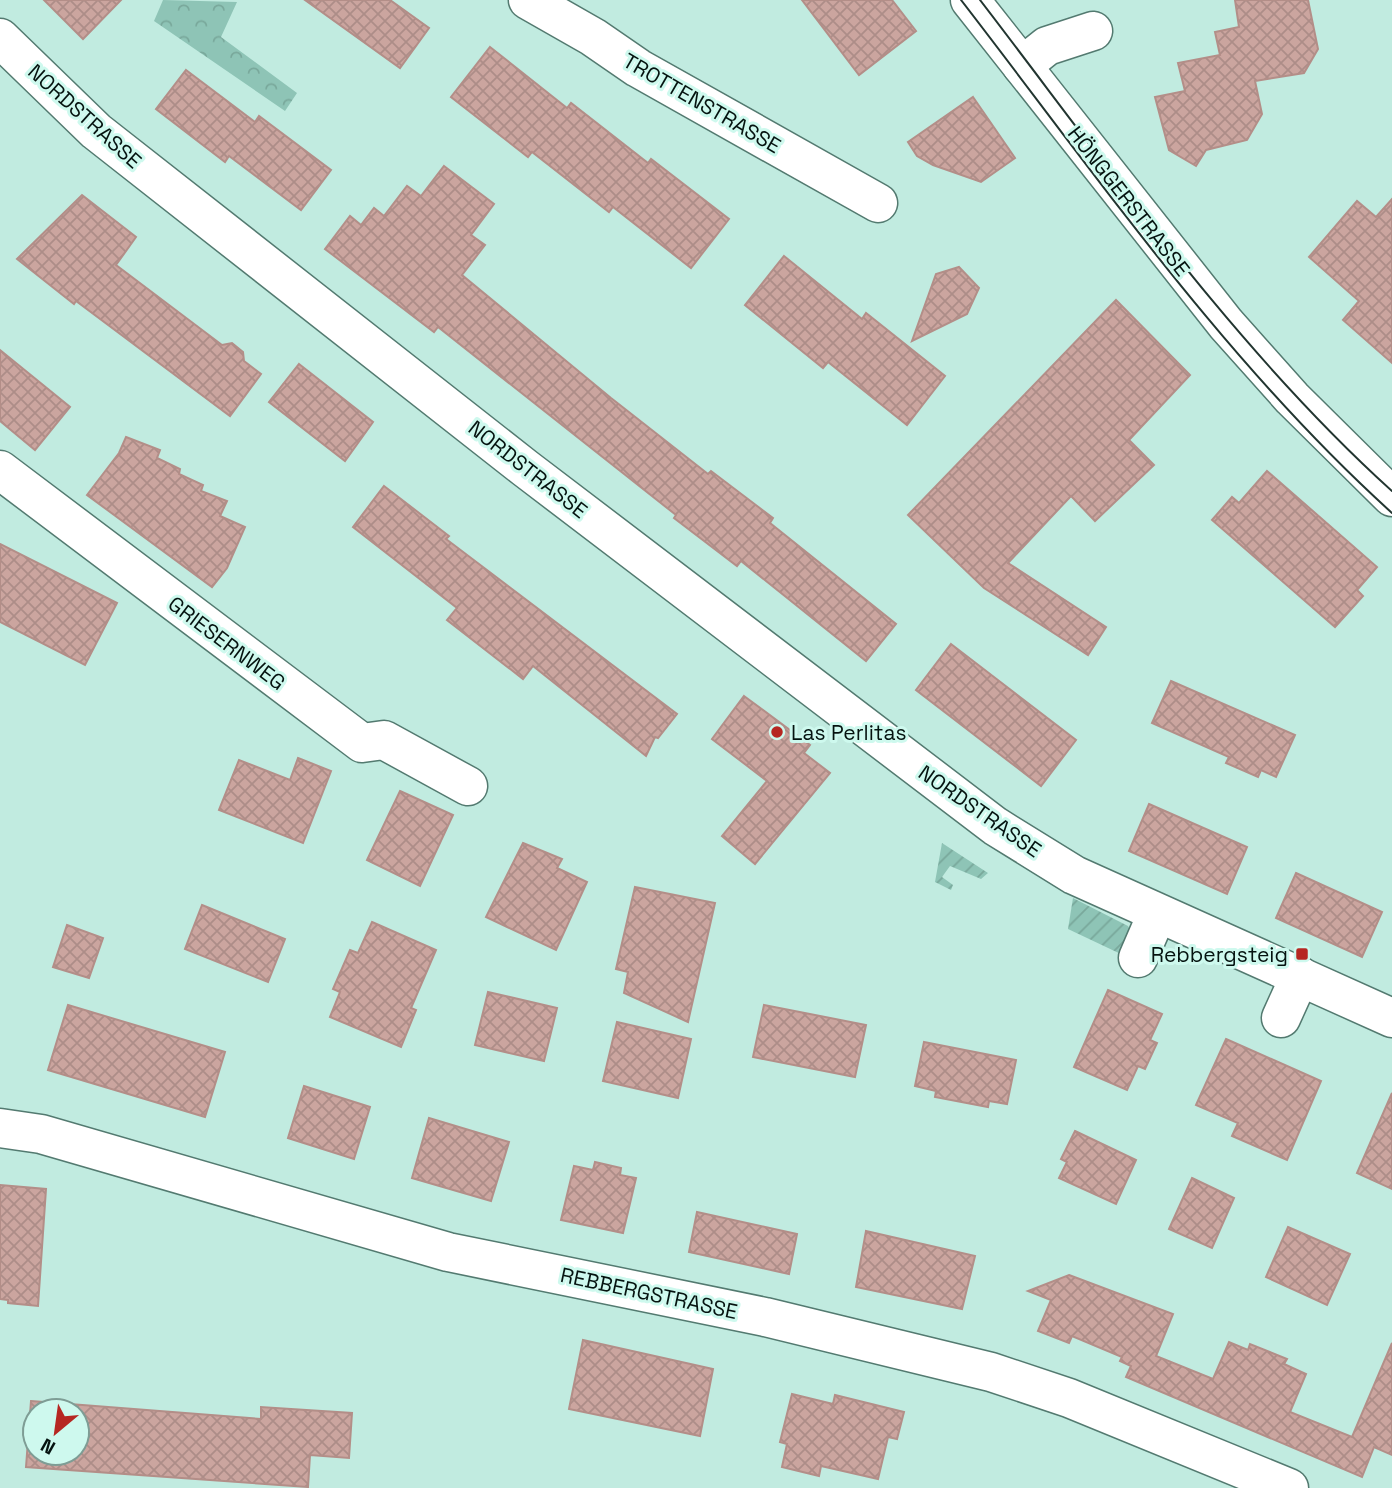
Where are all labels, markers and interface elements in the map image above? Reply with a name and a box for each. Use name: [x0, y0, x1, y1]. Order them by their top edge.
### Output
street label: TROTTENSTRASSE: [618, 47, 786, 159]
street label: NORDSTRASSE: [23, 58, 147, 174]
street label: HÖNGGERSTRASSE: [1062, 121, 1196, 281]
street label: NORDSTRASSE: [463, 414, 593, 524]
street label: GRIESERNWEG: [163, 590, 291, 696]
place label: Las Perlitas: [791, 719, 907, 746]
marker: Las Perlitas: [769, 724, 785, 740]
street label: NORDSTRASSE: [913, 759, 1047, 863]
place label: Rebbergsteig: [1151, 941, 1288, 968]
marker: Rebbergsteig: [1294, 946, 1310, 962]
street label: REBBERGSTRASSE: [558, 1261, 740, 1325]
north arrow: [21, 1397, 91, 1467]
text: N: [36, 1432, 60, 1460]

